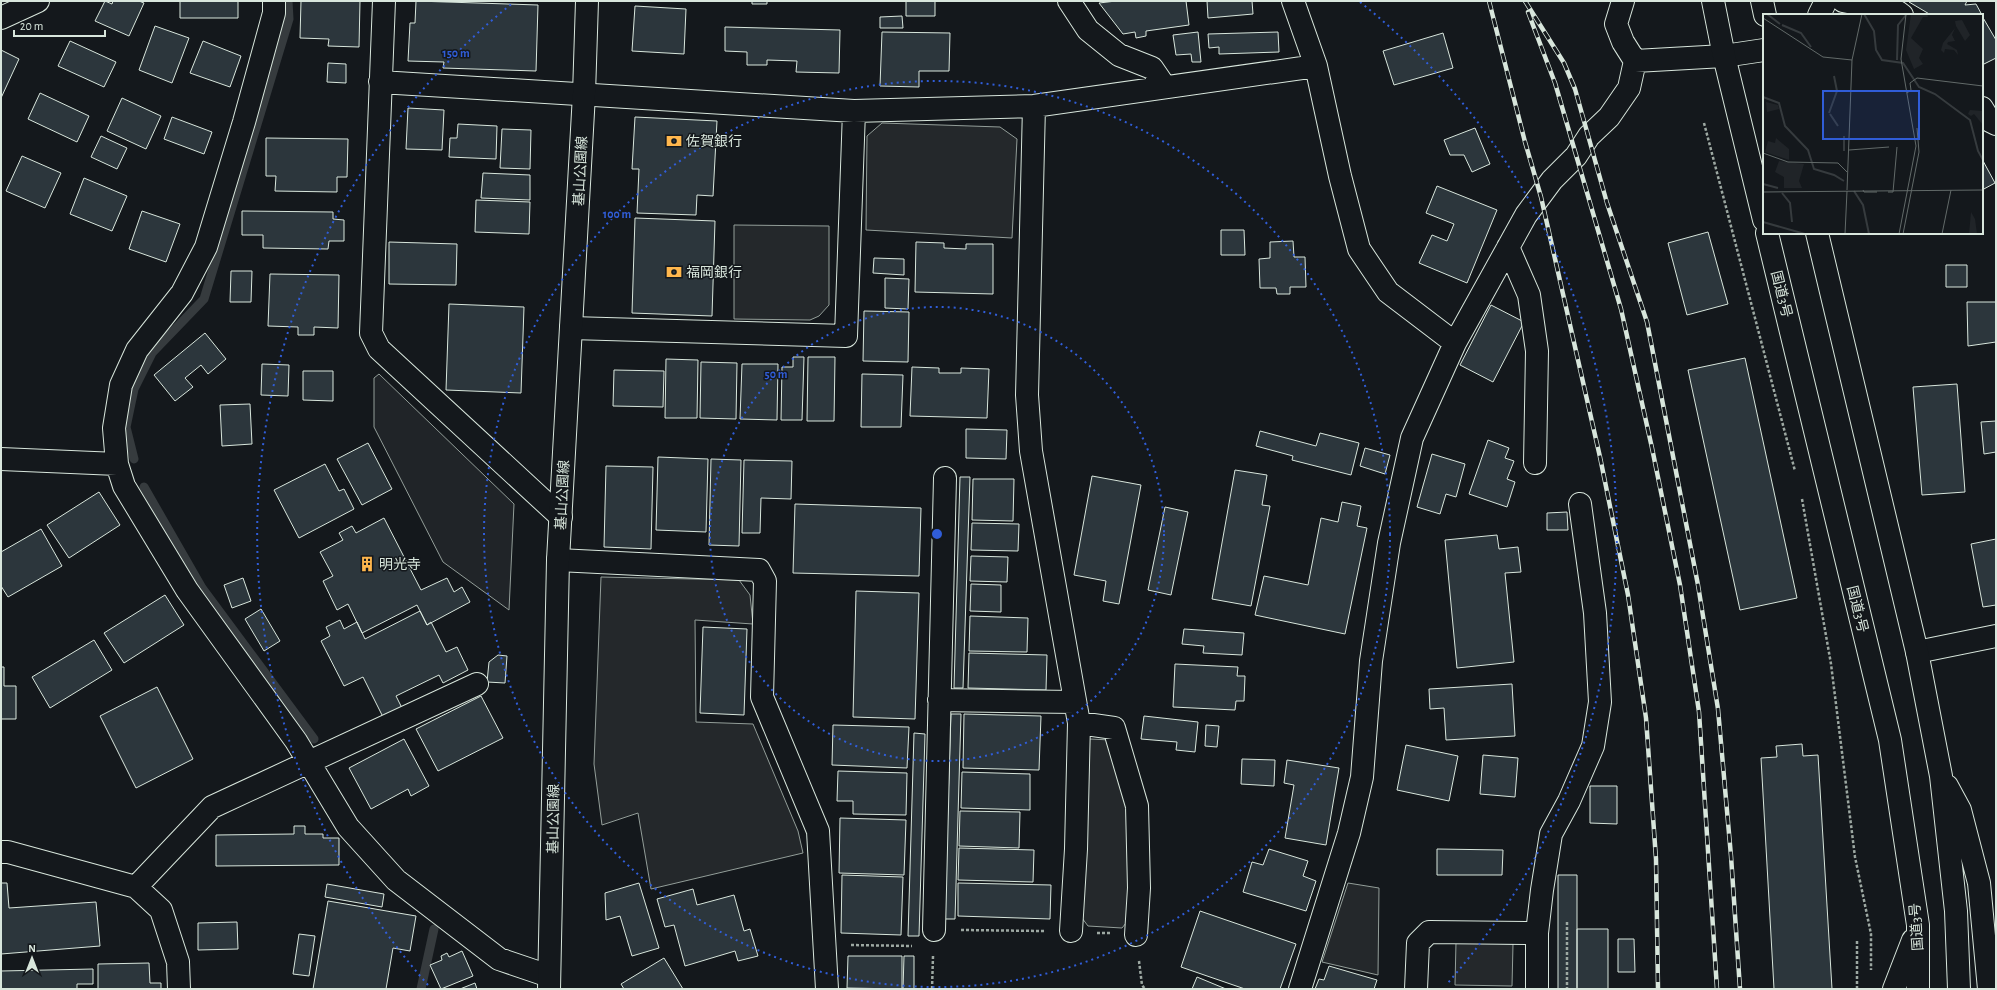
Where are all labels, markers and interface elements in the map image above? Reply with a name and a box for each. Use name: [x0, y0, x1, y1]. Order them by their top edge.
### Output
scale bar: [14, 12, 105, 38]
inset map: [1763, 14, 1983, 234]
text: 20 m: [20, 20, 43, 32]
text: 150 m: [442, 47, 470, 59]
bank icon: 佐賀銀行: [665, 132, 683, 150]
place label: 佐賀銀行: [686, 134, 742, 149]
street label: 基山公園線: [571, 136, 590, 206]
text: 100 m: [603, 208, 631, 220]
bank icon: 福岡銀行: [665, 263, 683, 281]
place label: 福岡銀行: [686, 265, 742, 280]
street label: 国道3号: [1768, 269, 1795, 319]
text: 50 m: [765, 368, 788, 380]
street label: 基山公園線: [553, 460, 572, 530]
centre of rings: [930, 527, 944, 541]
building icon: 明光寺: [358, 555, 376, 573]
place label: 明光寺: [379, 557, 421, 572]
street label: 国道3号: [1844, 584, 1871, 634]
street label: 基山公園線: [545, 784, 562, 854]
street label: 国道3号: [1907, 903, 1926, 951]
north arrow: [12, 938, 52, 978]
text: N: [28, 943, 36, 954]

